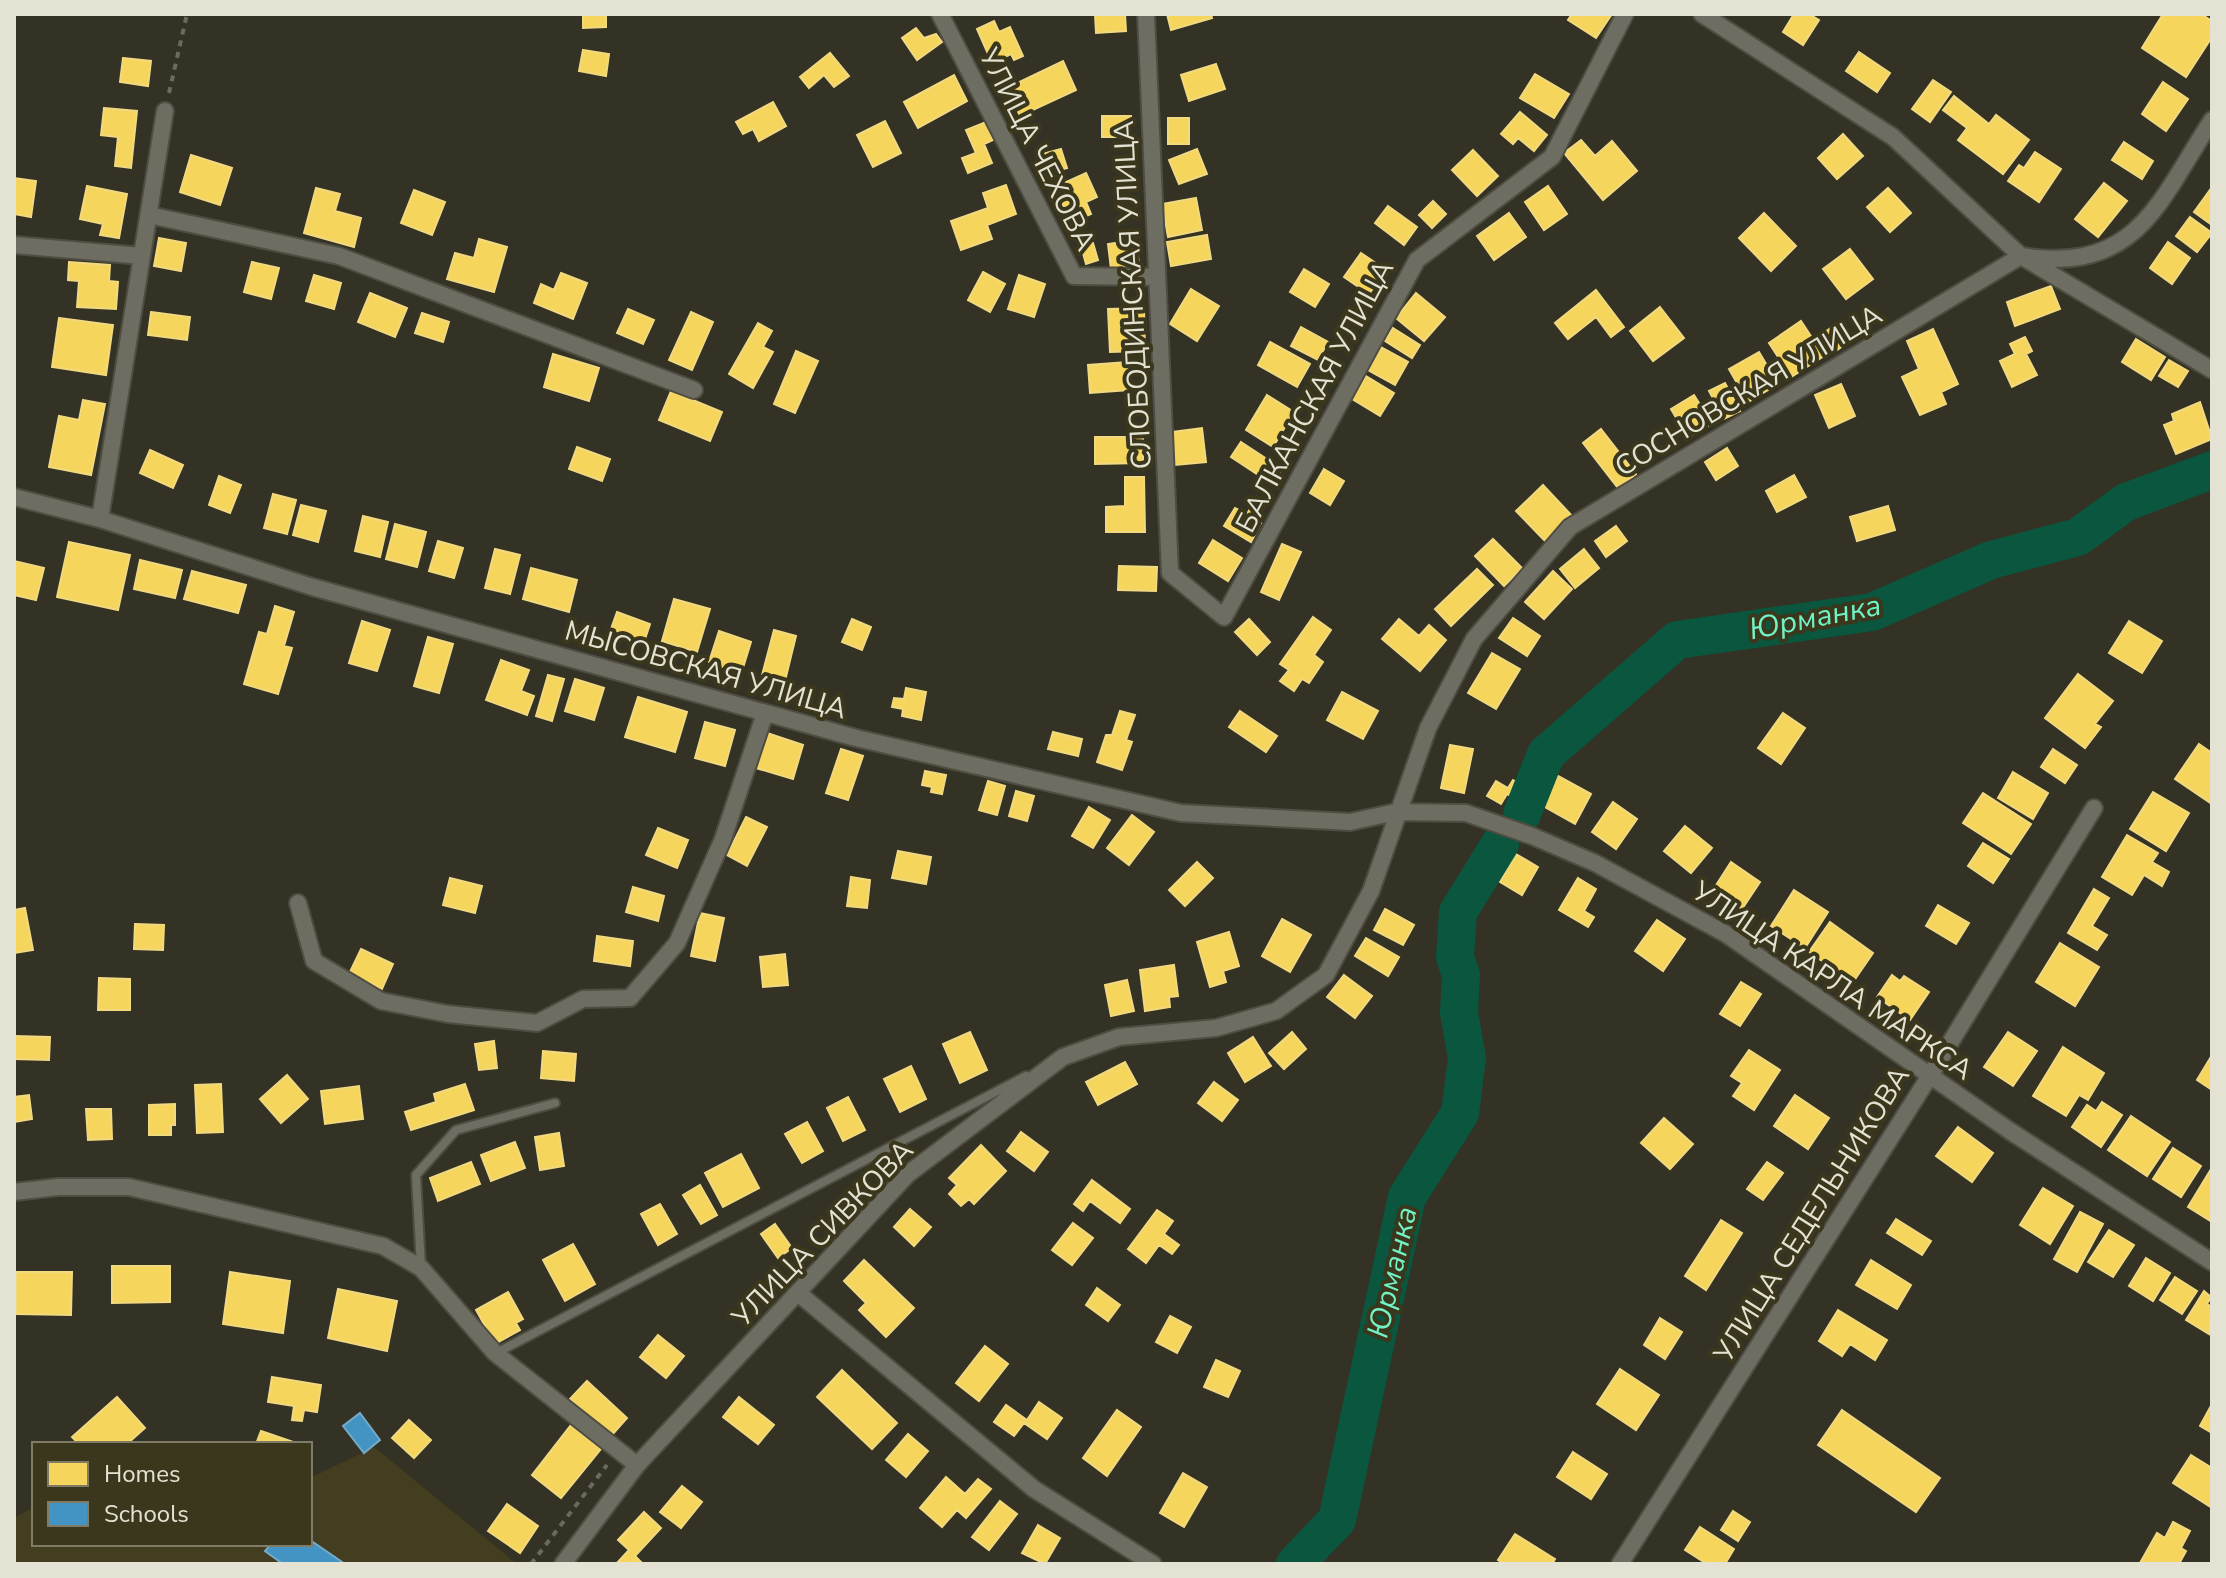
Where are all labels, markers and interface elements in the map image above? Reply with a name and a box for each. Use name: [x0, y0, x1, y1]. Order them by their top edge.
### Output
street label: УЛИЦА ЧЕХОВА: [969, 41, 1104, 257]
street label: СЛОБОДИНСКАЯ УЛИЦА: [1105, 120, 1161, 470]
street label: БАЛКАНСКАЯ УЛИЦА: [1227, 254, 1403, 539]
street label: СОСНОВСКАЯ УЛИЦА: [1608, 296, 1889, 486]
water label: Юрманка: [1746, 585, 1885, 650]
street label: МЫСОВСКАЯ УЛИЦА: [560, 612, 851, 728]
street label: УЛИЦА КАРЛА МАРКСА: [1684, 872, 1980, 1089]
street label: УЛИЦА СЕДЕЛЬНИКОВА: [1705, 1059, 1919, 1370]
street label: УЛИЦА СИВКОВА: [723, 1132, 922, 1336]
water label: Юрманка: [1357, 1202, 1427, 1342]
legend: [32, 1442, 312, 1546]
text: Homes: [104, 1458, 180, 1490]
text: Schools: [104, 1498, 189, 1530]

